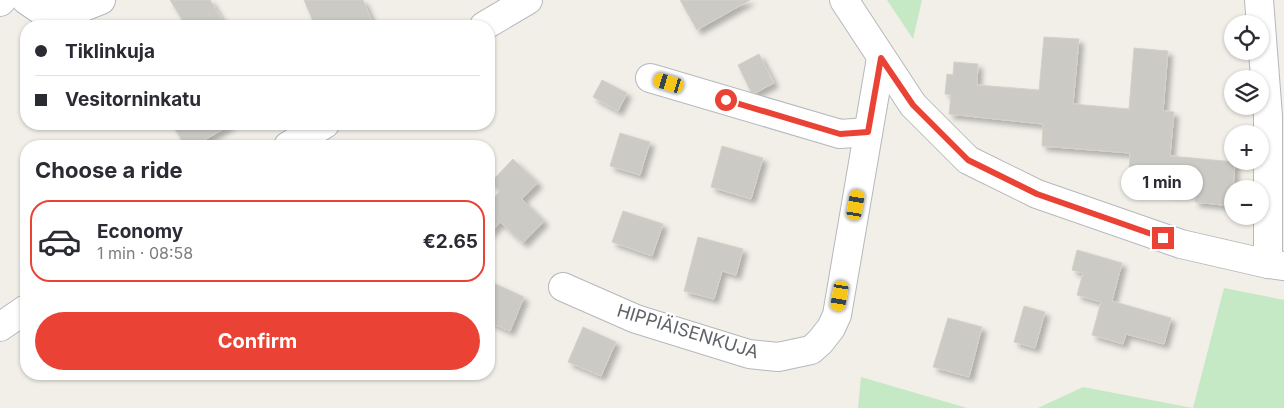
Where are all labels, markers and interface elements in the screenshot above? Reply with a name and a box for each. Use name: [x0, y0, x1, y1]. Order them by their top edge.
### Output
map controls: [1224, 15, 1269, 225]
button: locate: [1224, 15, 1269, 60]
text: Tiklinkuja: [65, 40, 155, 63]
button: layers: [1224, 70, 1269, 115]
car: [652, 71, 685, 95]
text: Vesitorninkatu: [65, 88, 201, 111]
route start: [715, 89, 737, 111]
button: +: [1224, 125, 1269, 170]
text: Choose a ride: [35, 157, 183, 183]
callout: 1 min: [1122, 166, 1204, 200]
text: 1 min: [1142, 172, 1182, 192]
button: −: [1224, 180, 1269, 225]
car: [846, 189, 865, 221]
icon: car: [37, 219, 82, 264]
text: Economy: [97, 220, 183, 243]
route end: [1152, 227, 1174, 249]
text: €2.65: [423, 230, 478, 253]
text: 1 min · 08:58: [97, 243, 193, 263]
car: [830, 280, 849, 312]
street label: HIPPIÄISENKUJA: [615, 299, 762, 363]
button: Confirm: [35, 312, 480, 370]

